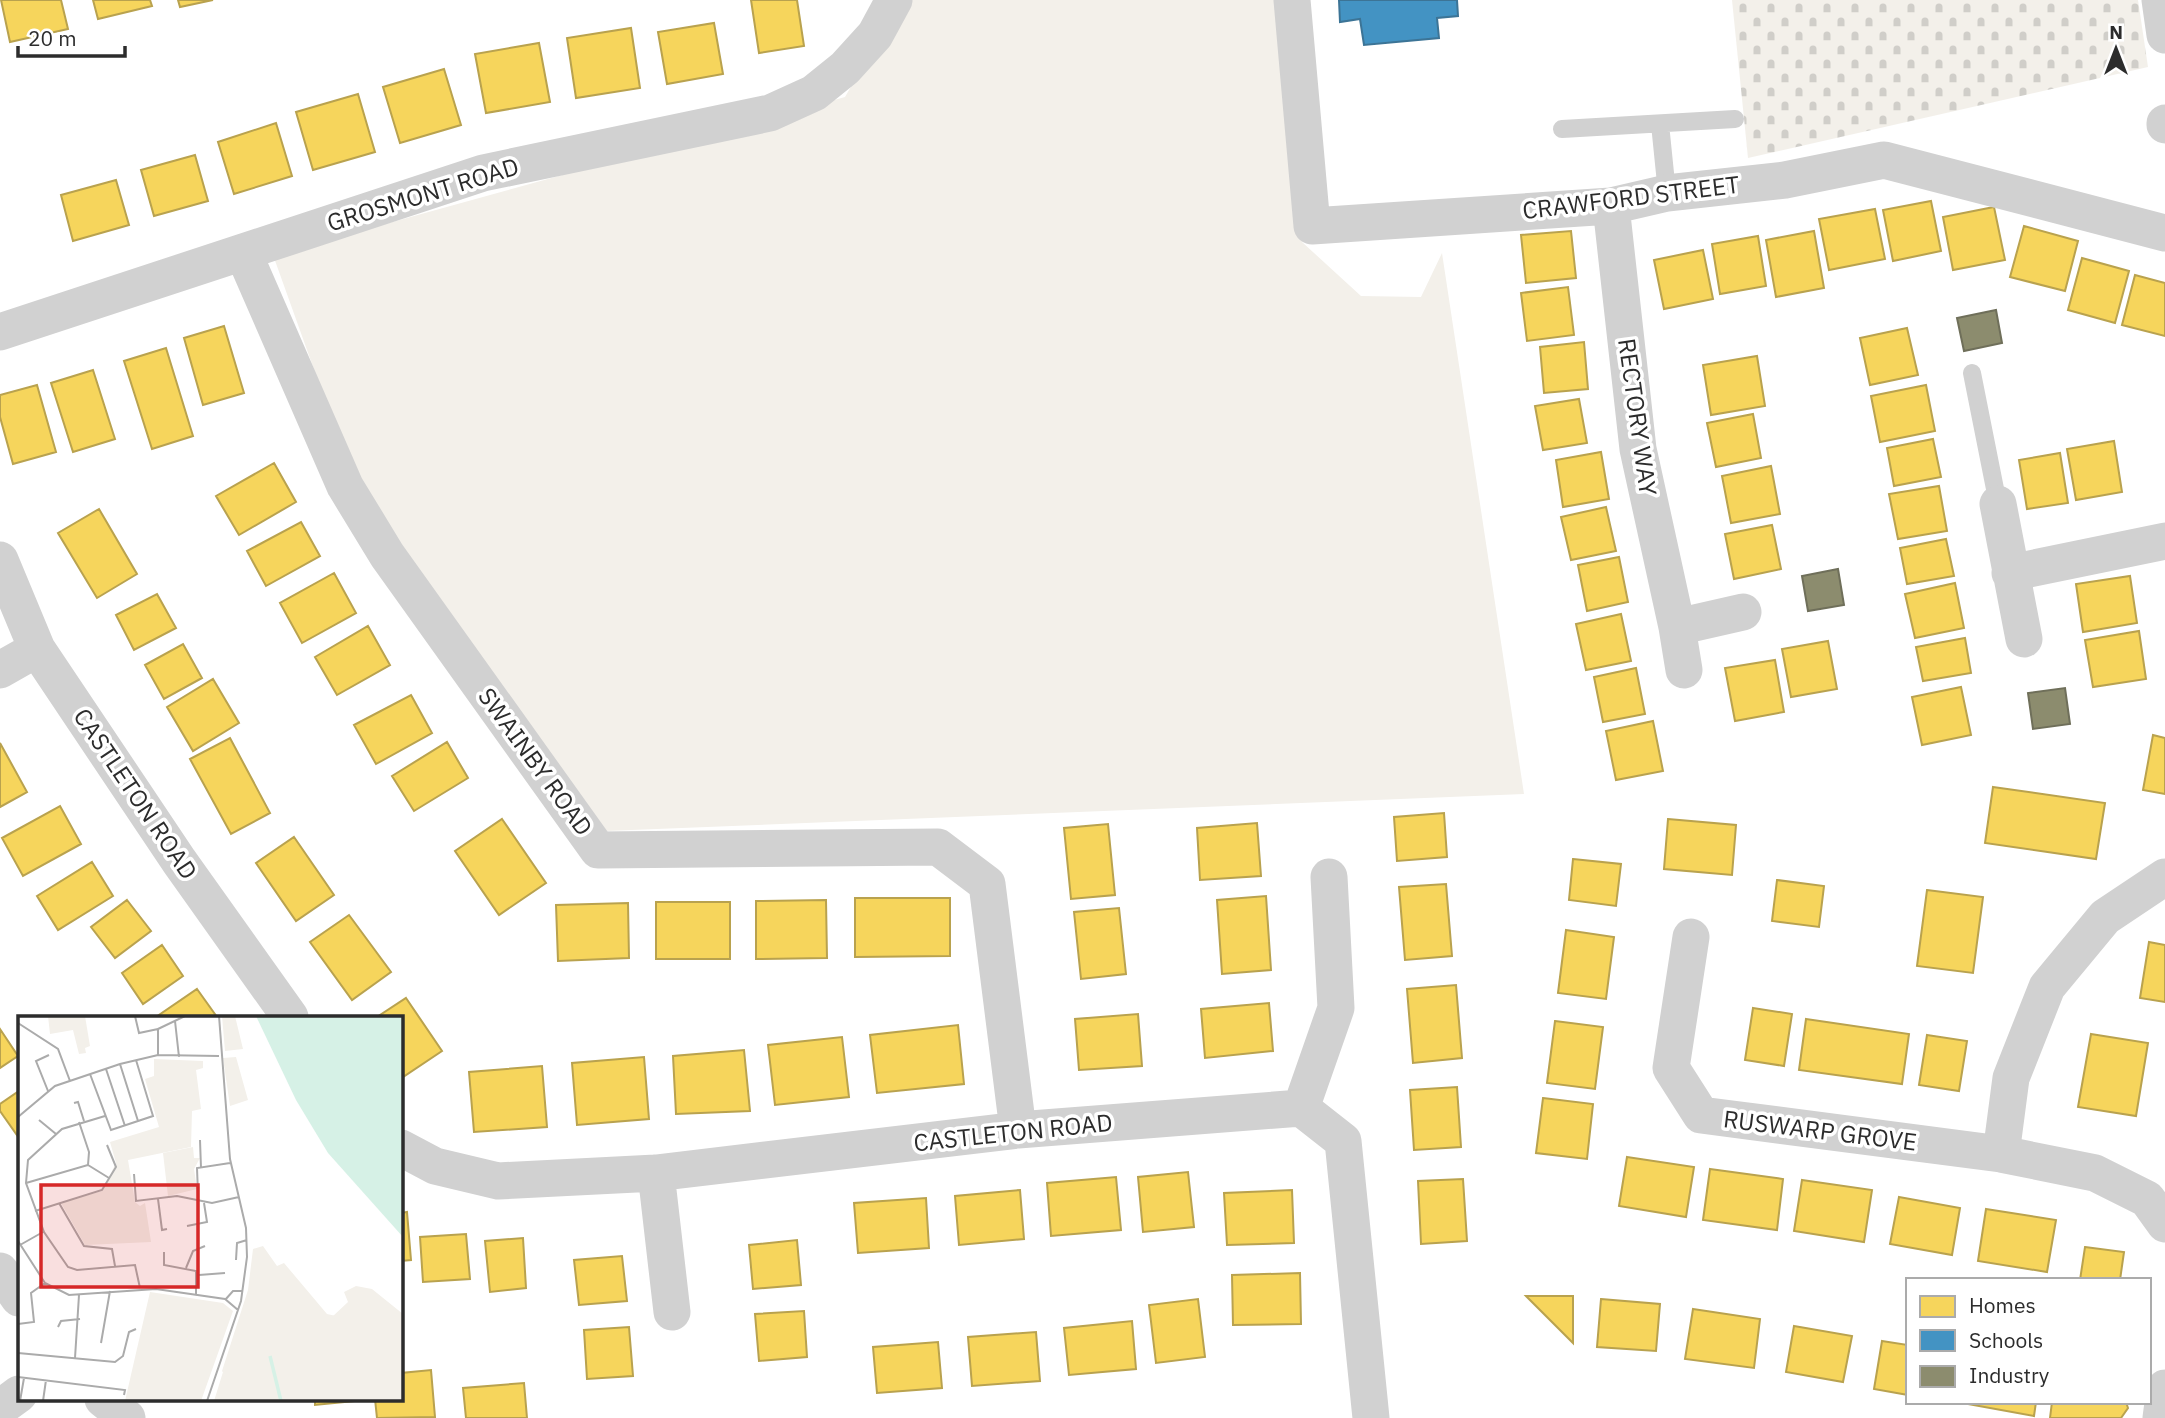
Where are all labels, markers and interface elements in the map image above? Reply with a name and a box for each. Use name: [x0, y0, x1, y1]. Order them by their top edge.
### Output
scale bar: [18, 14, 124, 58]
north arrow: [2081, 14, 2151, 84]
text: N: [2109, 20, 2123, 44]
text: 20 m: [28, 24, 77, 52]
street label: GROSMONT ROAD: [323, 150, 522, 238]
street label: CRAWFORD STREET: [1520, 168, 1742, 226]
street label: RECTORY WAY: [1611, 336, 1665, 498]
street label: SWAINBY ROAD: [471, 681, 600, 842]
street label: CASTLETON ROAD: [67, 702, 205, 885]
inset map: [18, 1016, 402, 1400]
street label: RUSWARP GROVE: [1722, 1102, 1919, 1158]
street label: CASTLETON ROAD: [912, 1106, 1114, 1158]
legend: [1906, 1278, 2151, 1404]
text: Homes: [1969, 1291, 2036, 1319]
text: Schools: [1969, 1326, 2043, 1354]
text: Industry: [1969, 1361, 2050, 1389]

